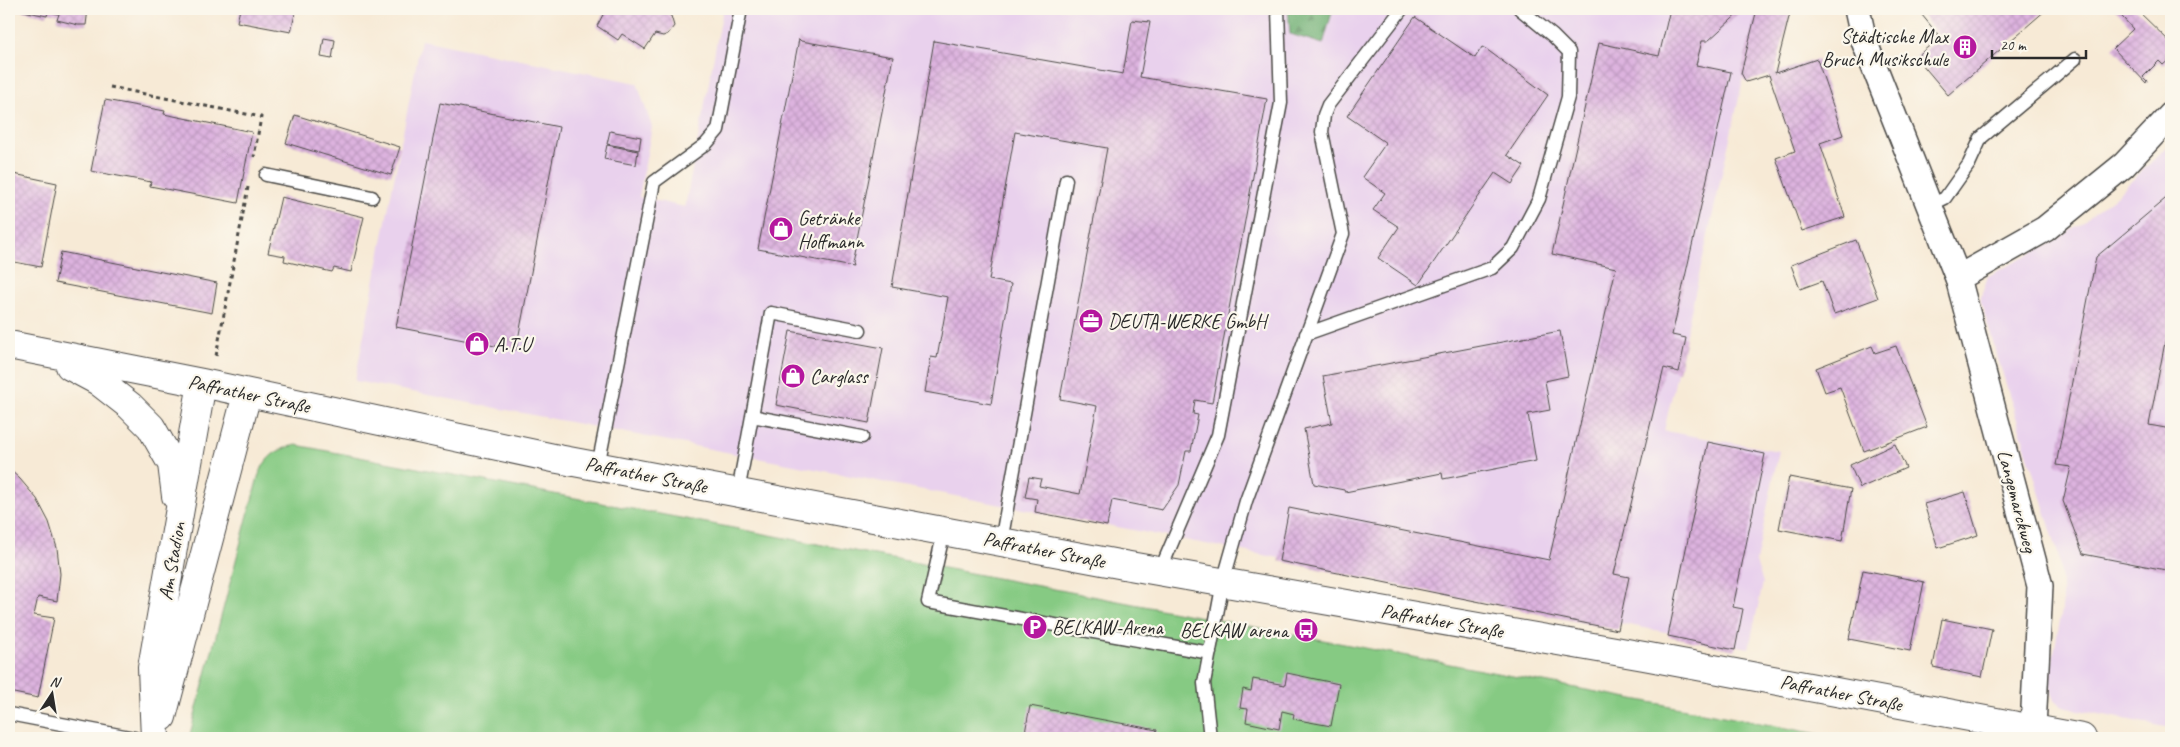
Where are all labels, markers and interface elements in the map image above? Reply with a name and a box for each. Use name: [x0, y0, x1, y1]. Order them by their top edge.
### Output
place label: Städtische Max Bruch Musikschule: [1822, 24, 1950, 72]
scale bar: [1992, 28, 2086, 60]
building icon: Städtische Max Bruch Musikschule: [1952, 34, 1978, 60]
text: 20 m: [2000, 36, 2027, 55]
place label: Getränke Hoffmann: [798, 206, 865, 254]
shop icon: Getränke Hoffmann: [768, 216, 794, 242]
office icon: DEUTA-WERKE GmbH: [1078, 308, 1104, 334]
place label: DEUTA-WERKE GmbH: [1108, 309, 1269, 334]
shop icon: A.T.U: [464, 331, 490, 357]
place label: A.T.U: [494, 332, 534, 357]
shop icon: Carglass: [780, 363, 806, 389]
place label: Carglass: [810, 364, 870, 389]
street label: Paffrather Straße: [186, 369, 313, 419]
street label: Langemarckweg: [1991, 447, 2043, 557]
street label: Paffrather Straße: [583, 451, 710, 499]
street label: Am Stadion: [153, 519, 191, 602]
street label: Paffrather Straße: [981, 526, 1108, 574]
street label: Paffrather Straße: [1379, 598, 1506, 644]
parking icon: BELKAW-Arena: [1022, 614, 1048, 640]
place label: BELKAW-Arena: [1052, 615, 1164, 640]
bus stop icon: BELKAW arena: [1293, 617, 1319, 643]
place label: BELKAW arena: [1180, 618, 1290, 643]
street label: Paffrather Straße: [1778, 669, 1905, 717]
north arrow: [28, 670, 78, 720]
text: N: [49, 673, 63, 691]

